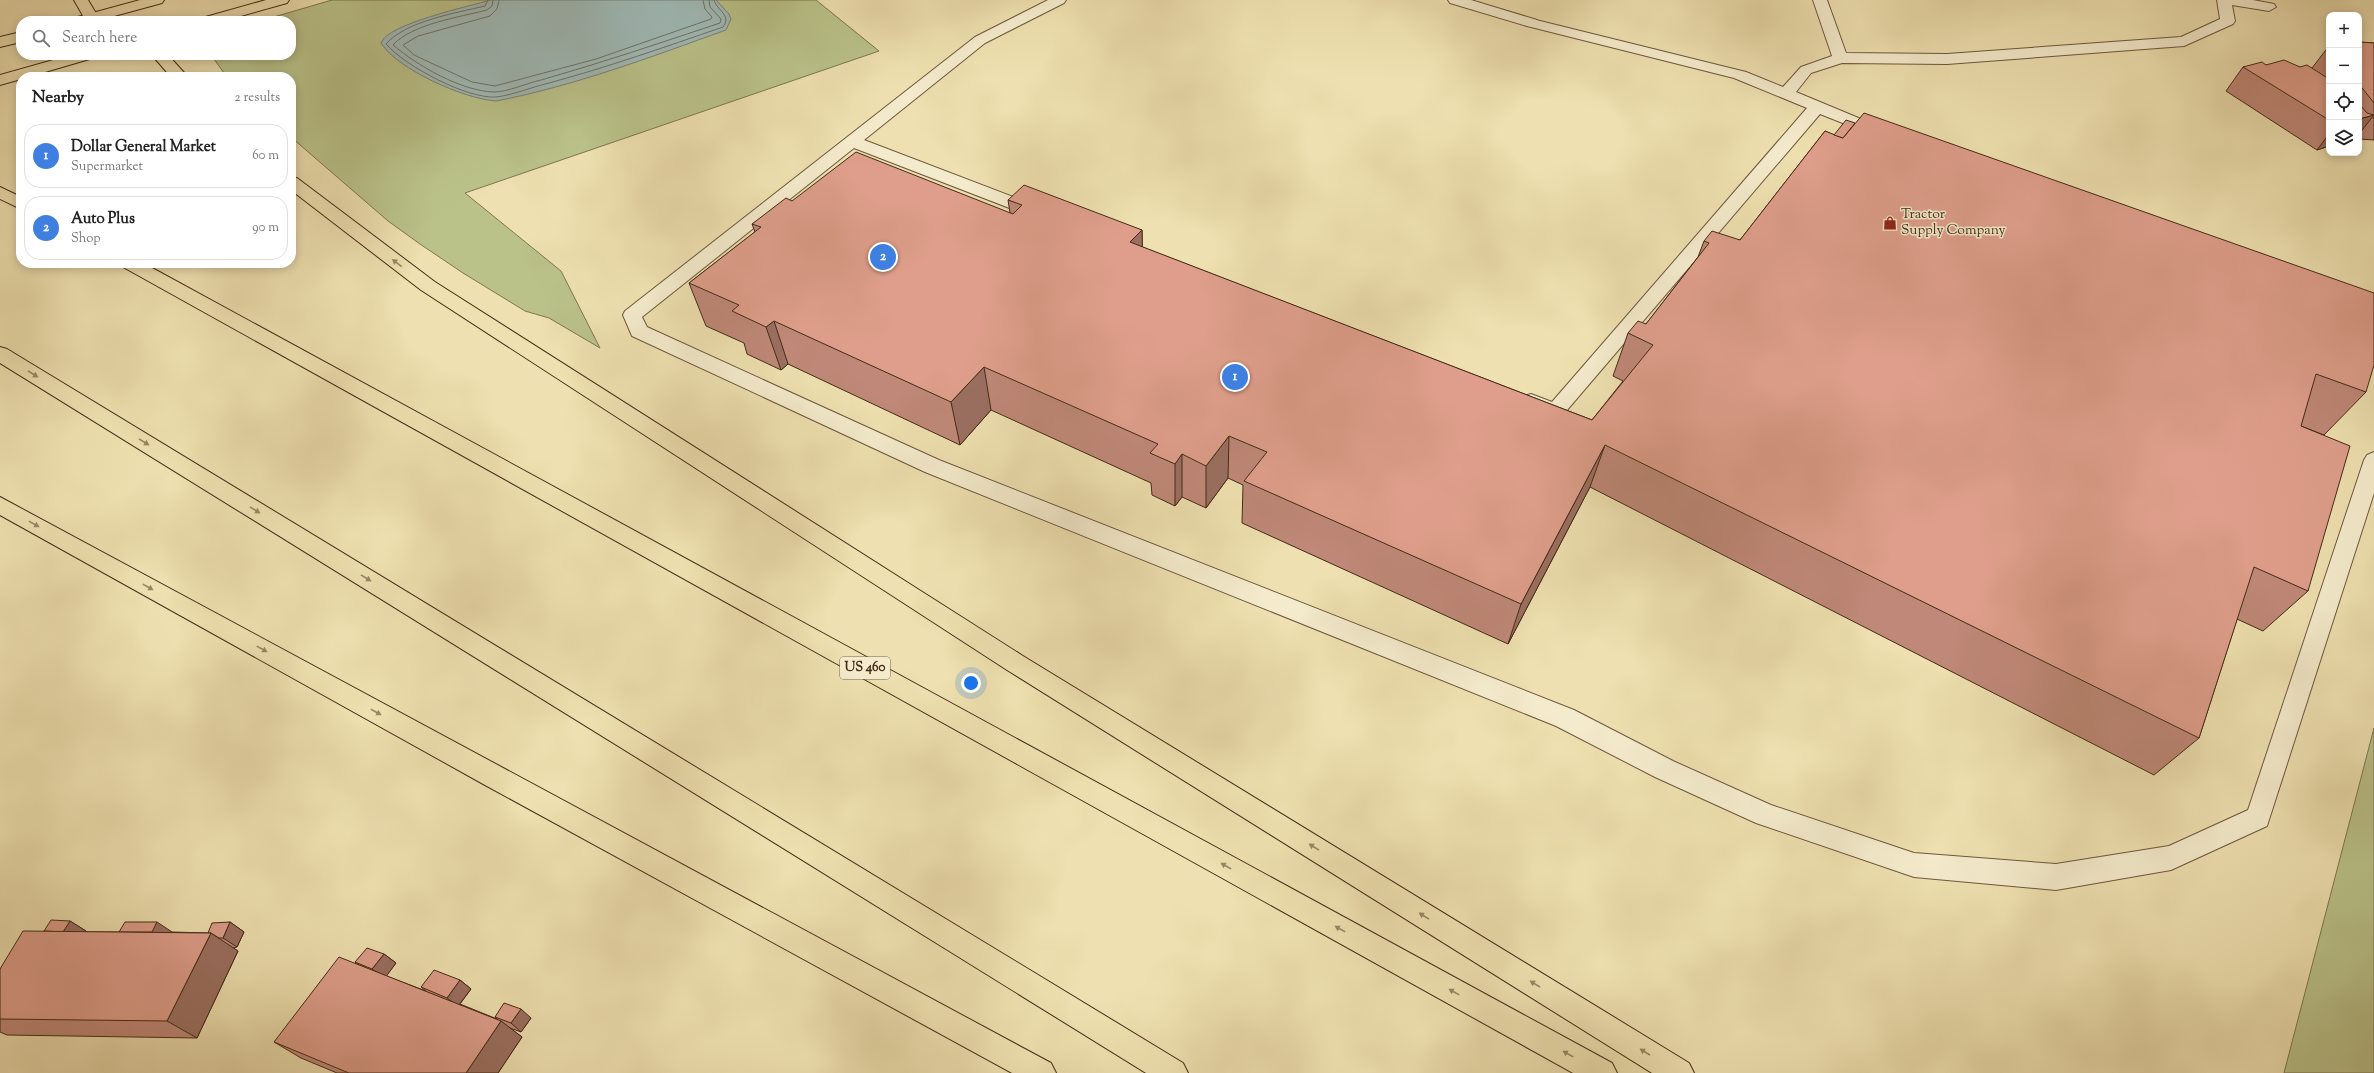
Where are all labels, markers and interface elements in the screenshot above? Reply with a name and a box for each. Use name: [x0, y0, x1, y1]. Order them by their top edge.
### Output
map controls: [2326, 12, 2362, 156]
button: +: [2326, 12, 2362, 48]
search box: [16, 16, 296, 60]
icon: search: [30, 27, 52, 49]
text: Search here: [62, 28, 137, 49]
button: −: [2326, 48, 2362, 84]
button: locate: [2326, 84, 2362, 120]
text: Nearby: [32, 86, 84, 110]
text: 2 results: [235, 89, 280, 107]
button: layers: [2326, 120, 2362, 156]
text: Dollar General Market: [71, 137, 216, 158]
text: 1: [44, 147, 48, 165]
text: 60 m: [252, 147, 279, 165]
text: Supermarket: [71, 158, 143, 176]
place label: Tractor Supply Company: [1901, 205, 2006, 241]
text: Auto Plus: [71, 209, 135, 230]
shop icon: Tractor Supply Company: [1882, 215, 1898, 231]
text: 2: [43, 219, 49, 237]
text: 90 m: [252, 219, 279, 237]
text: Shop: [71, 230, 100, 248]
pin: 2: [870, 242, 896, 272]
one-way arrow: [392, 258, 403, 267]
pin: 1: [1222, 362, 1248, 392]
one-way arrow: [27, 371, 39, 378]
one-way arrow: [138, 439, 150, 446]
one-way arrow: [250, 506, 260, 514]
one-way arrow: [28, 521, 40, 527]
one-way arrow: [361, 574, 371, 582]
one-way arrow: [142, 583, 154, 590]
one-way arrow: [256, 646, 268, 653]
road number: US 460: [840, 657, 890, 679]
your location: [961, 673, 981, 693]
one-way arrow: [370, 708, 382, 715]
one-way arrow: [1308, 844, 1320, 851]
one-way arrow: [1220, 863, 1232, 870]
one-way arrow: [1418, 912, 1430, 919]
one-way arrow: [1334, 926, 1346, 932]
one-way arrow: [1530, 980, 1540, 988]
one-way arrow: [1448, 988, 1460, 995]
one-way arrow: [1639, 1049, 1651, 1056]
one-way arrow: [1562, 1051, 1574, 1058]

